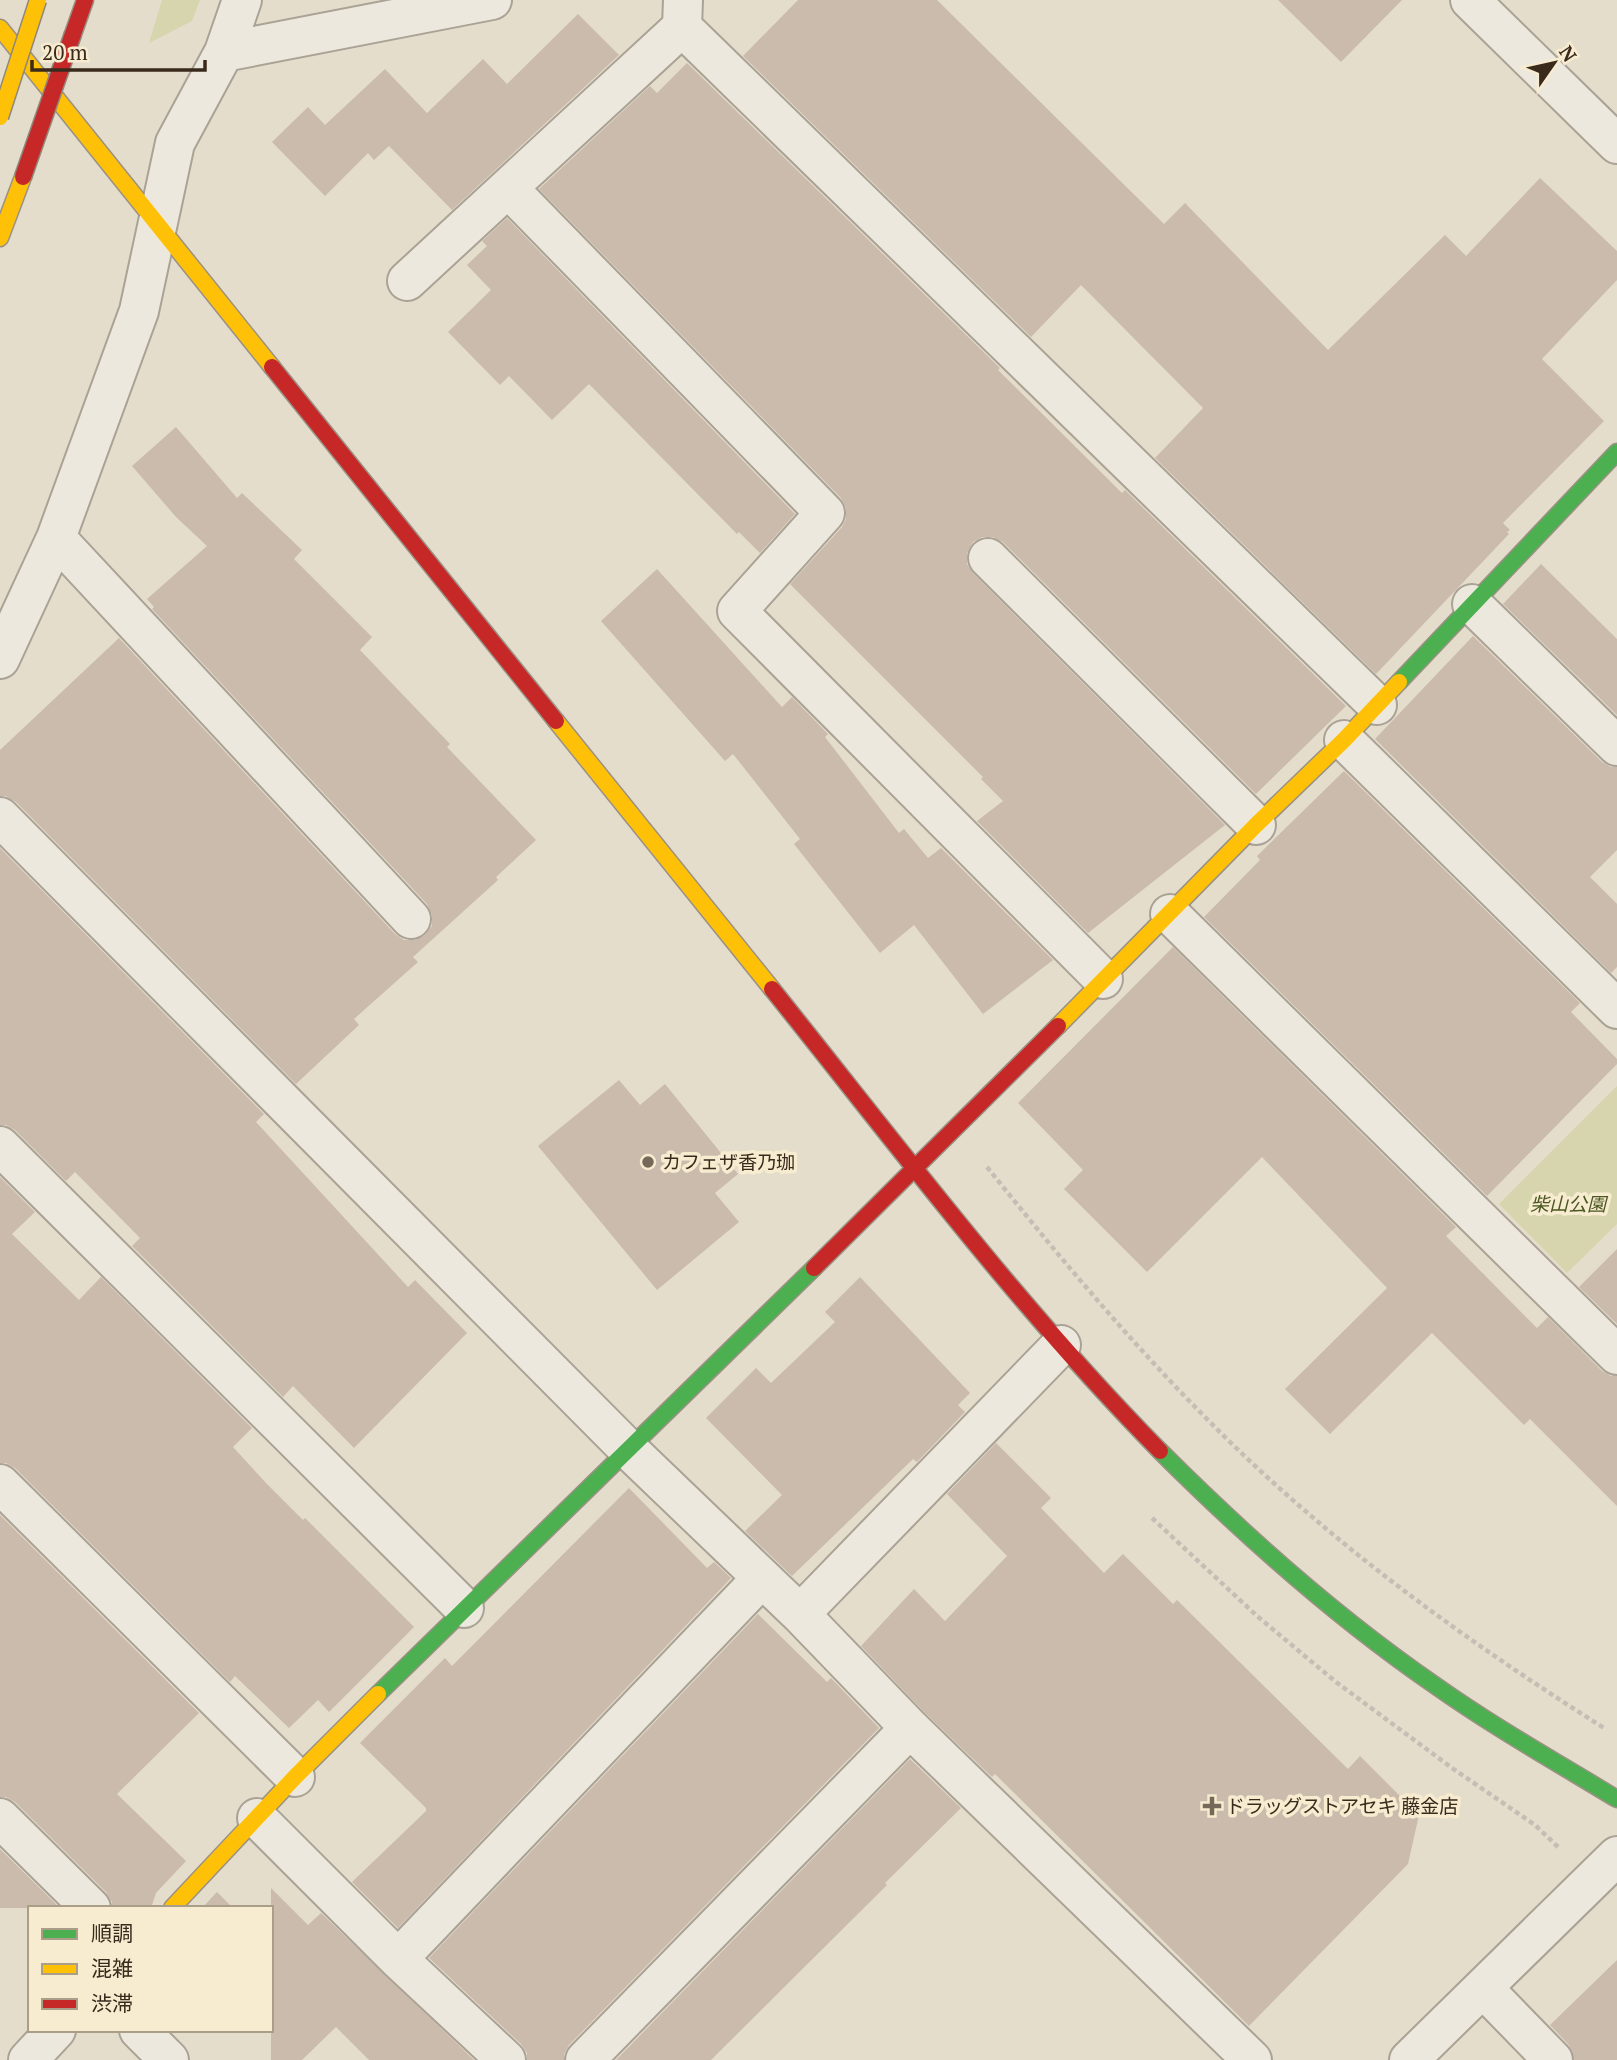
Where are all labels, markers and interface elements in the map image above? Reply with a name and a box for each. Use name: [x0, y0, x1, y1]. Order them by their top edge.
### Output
scale bar: [32, 28, 205, 72]
north arrow: [1519, 28, 1589, 98]
text: 20 m: [42, 38, 88, 66]
text: N: [1554, 40, 1583, 67]
place label: カフェザ香乃珈: [662, 1149, 795, 1174]
marker: カフェザ香乃珈: [640, 1154, 656, 1170]
park label: 柴山公園: [1530, 1191, 1609, 1216]
place label: ドラッグストアセキ 藤金店: [1226, 1793, 1458, 1818]
marker: ドラッグストアセキ 藤金店: [1204, 1798, 1220, 1814]
legend: [28, 1906, 273, 2032]
text: 順調: [91, 1919, 133, 1947]
text: 混雑: [91, 1954, 133, 1982]
text: 渋滞: [91, 1989, 133, 2017]

